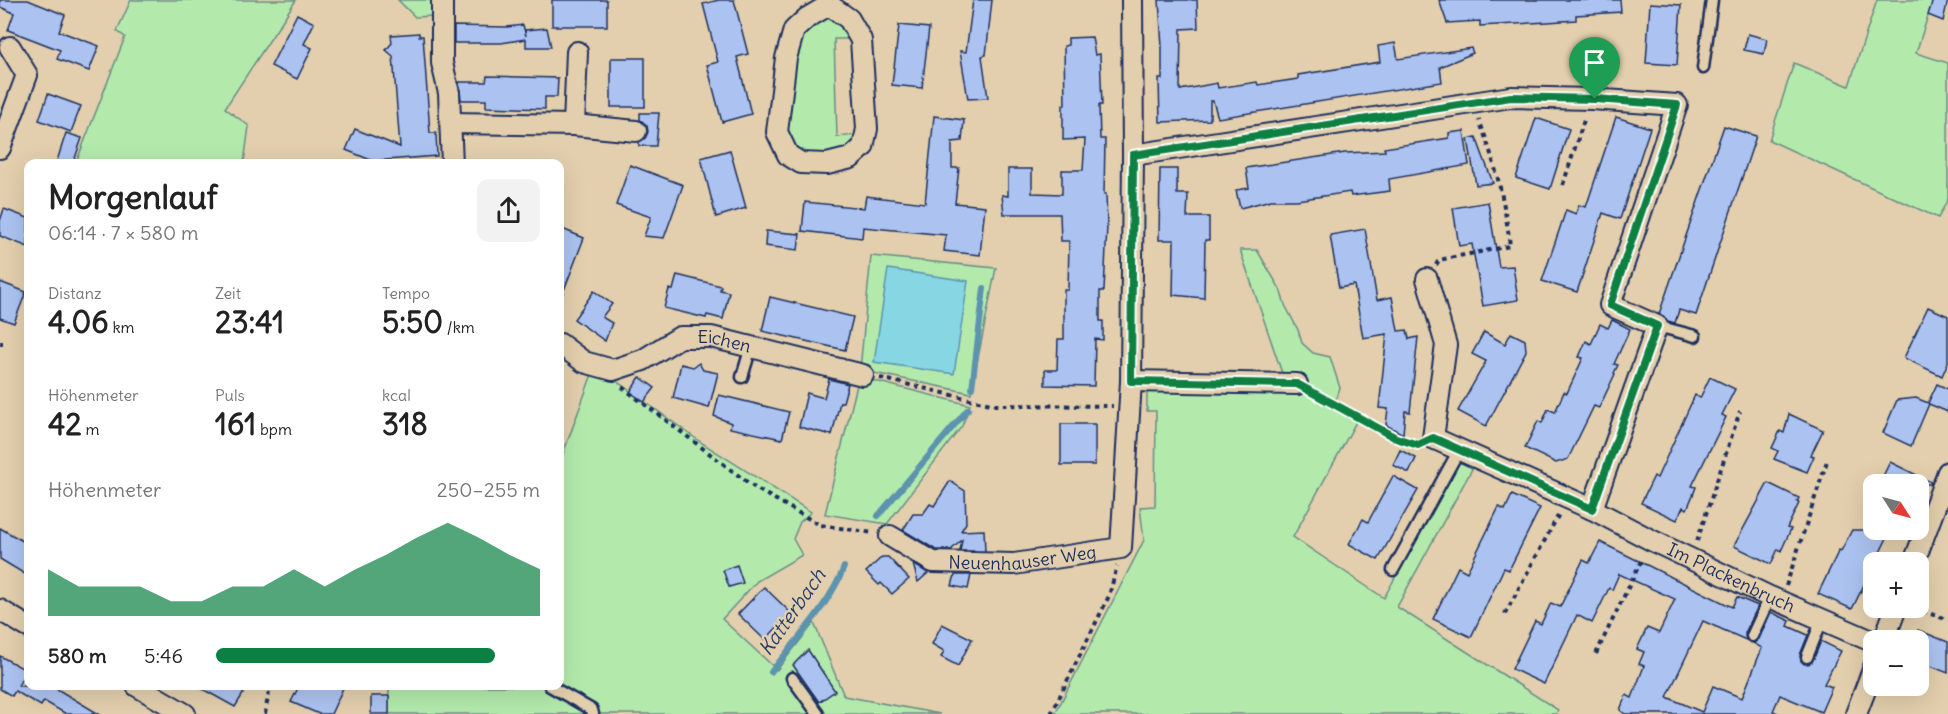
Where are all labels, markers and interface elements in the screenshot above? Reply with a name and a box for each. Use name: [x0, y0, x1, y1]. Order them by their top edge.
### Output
pin: [1569, 37, 1620, 99]
icon: arrive: [1578, 46, 1611, 79]
text: Morgenlauf: [48, 176, 218, 218]
button: share: [477, 179, 540, 242]
text: 06:14 · 7 × 580 m: [48, 220, 199, 245]
text: Distanz: [48, 283, 102, 303]
text: Zeit: [215, 283, 241, 303]
text: Tempo: [382, 283, 430, 303]
text: 4.06: [48, 303, 109, 341]
text: 23:41: [215, 303, 284, 341]
text: 5:50: [382, 303, 443, 341]
text: km: [109, 317, 135, 337]
text: /km: [443, 317, 475, 337]
street label: Eichen: [698, 325, 754, 358]
text: Höhenmeter: [48, 385, 139, 405]
text: Puls: [215, 385, 245, 405]
text: kcal: [382, 385, 411, 405]
text: 42: [48, 405, 82, 443]
text: 161: [215, 405, 256, 443]
text: 318: [382, 405, 428, 443]
text: m: [82, 419, 100, 439]
text: bpm: [256, 419, 292, 439]
north arrow: [1863, 474, 1929, 540]
map controls: [1863, 474, 1929, 696]
text: Höhenmeter: [48, 477, 161, 502]
text: 250–255 m: [437, 477, 540, 502]
street label: Im Plackenbruch: [1664, 538, 1799, 617]
street label: Neuenhauser Weg: [948, 540, 1098, 575]
button: +: [1863, 552, 1929, 618]
water label: Katterbach: [753, 563, 831, 660]
button: −: [1863, 630, 1929, 696]
text: 580 m: [48, 643, 106, 668]
text: 5:46: [144, 643, 183, 668]

